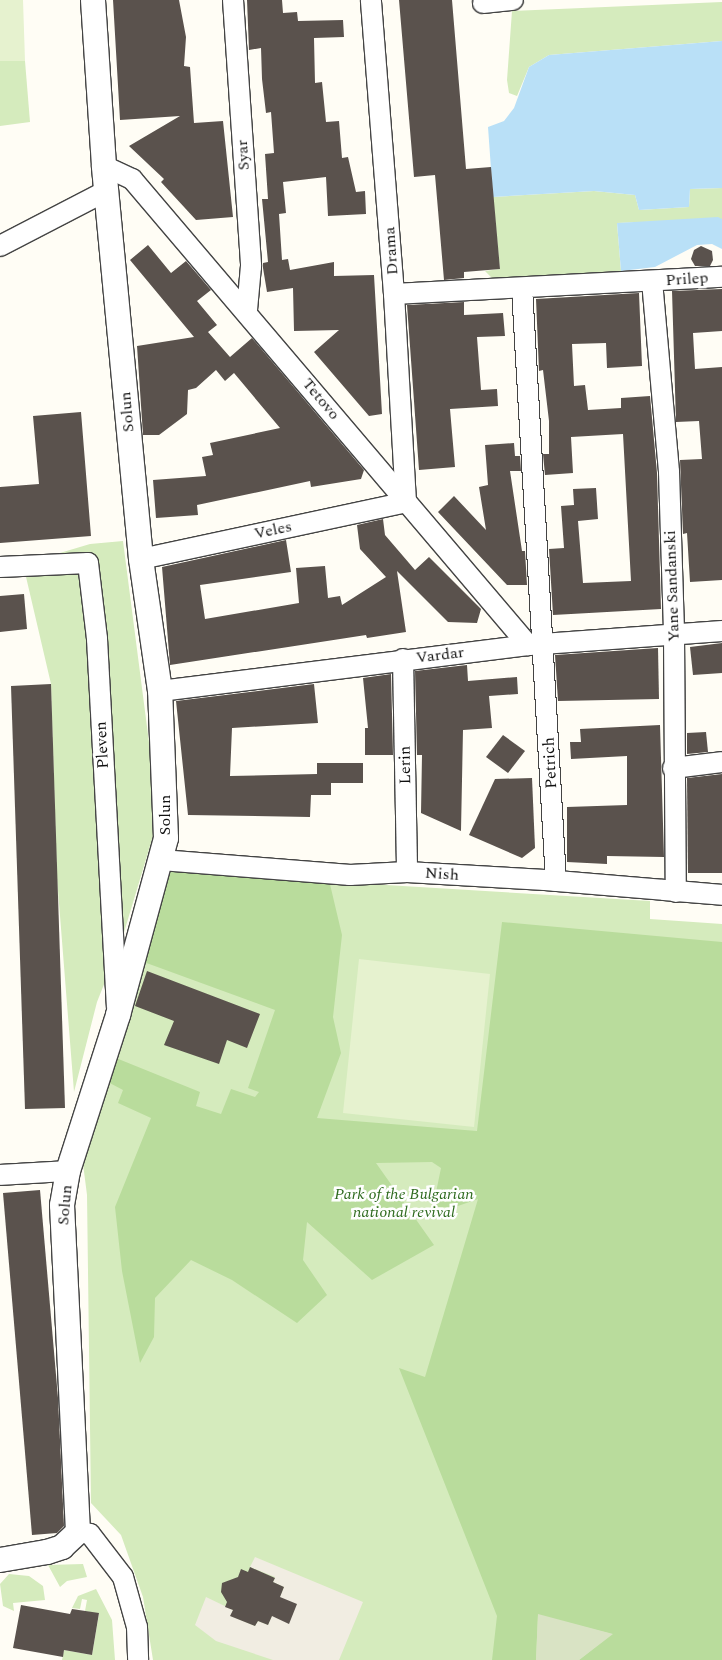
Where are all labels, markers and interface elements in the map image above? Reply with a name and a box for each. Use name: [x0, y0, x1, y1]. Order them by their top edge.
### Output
street label: Syar: [232, 139, 254, 171]
street label: Drama: [380, 226, 402, 276]
street label: Prilep: [665, 268, 709, 290]
street label: Tetovo: [298, 374, 344, 424]
street label: Solun: [116, 391, 138, 433]
street label: Veles: [252, 517, 294, 543]
street label: Yane Sandanski: [660, 530, 684, 642]
street label: Vardar: [415, 643, 465, 667]
street label: Pleven: [91, 721, 113, 769]
street label: Petrich: [539, 737, 561, 789]
street label: Lerin: [395, 746, 415, 784]
street label: Solun: [155, 795, 175, 835]
street label: Nish: [424, 863, 460, 885]
street label: Solun: [54, 1184, 76, 1226]
park label: Park of the Bulgarian national revival: [334, 1184, 474, 1222]

